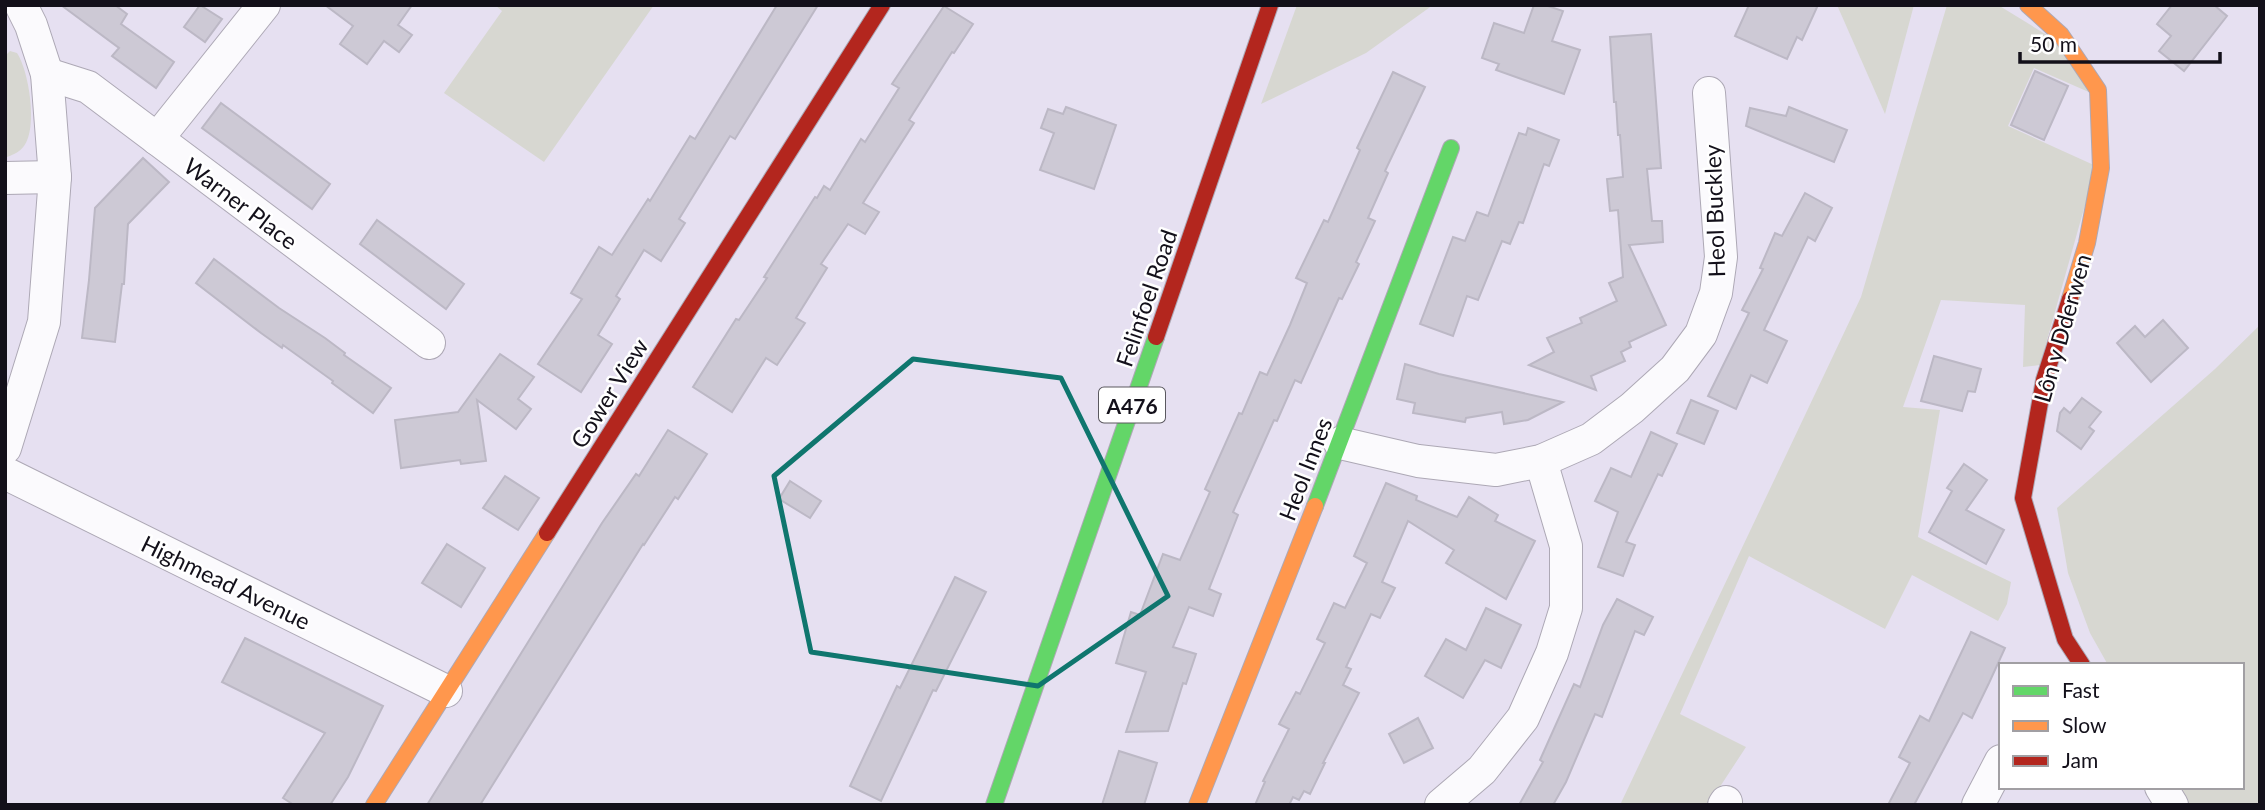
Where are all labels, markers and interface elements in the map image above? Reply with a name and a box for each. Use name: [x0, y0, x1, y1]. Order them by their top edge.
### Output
scale bar: [2020, 21, 2220, 65]
text: 50 m: [2030, 31, 2077, 56]
street label: Heol Buckley: [1698, 144, 1730, 278]
street label: Warner Place: [179, 151, 303, 255]
street label: Felinfoel Road: [1109, 226, 1183, 370]
street label: Lôn y Dderwen: [2027, 251, 2097, 405]
street label: Gower View: [564, 333, 654, 453]
road number: A476: [1099, 388, 1165, 422]
street label: Heol Innes: [1273, 414, 1337, 524]
street label: Highmead Avenue: [137, 529, 315, 635]
legend: [1999, 663, 2244, 789]
text: Fast: [2062, 677, 2100, 702]
text: Slow: [2062, 712, 2107, 737]
text: Jam: [2062, 747, 2098, 772]

